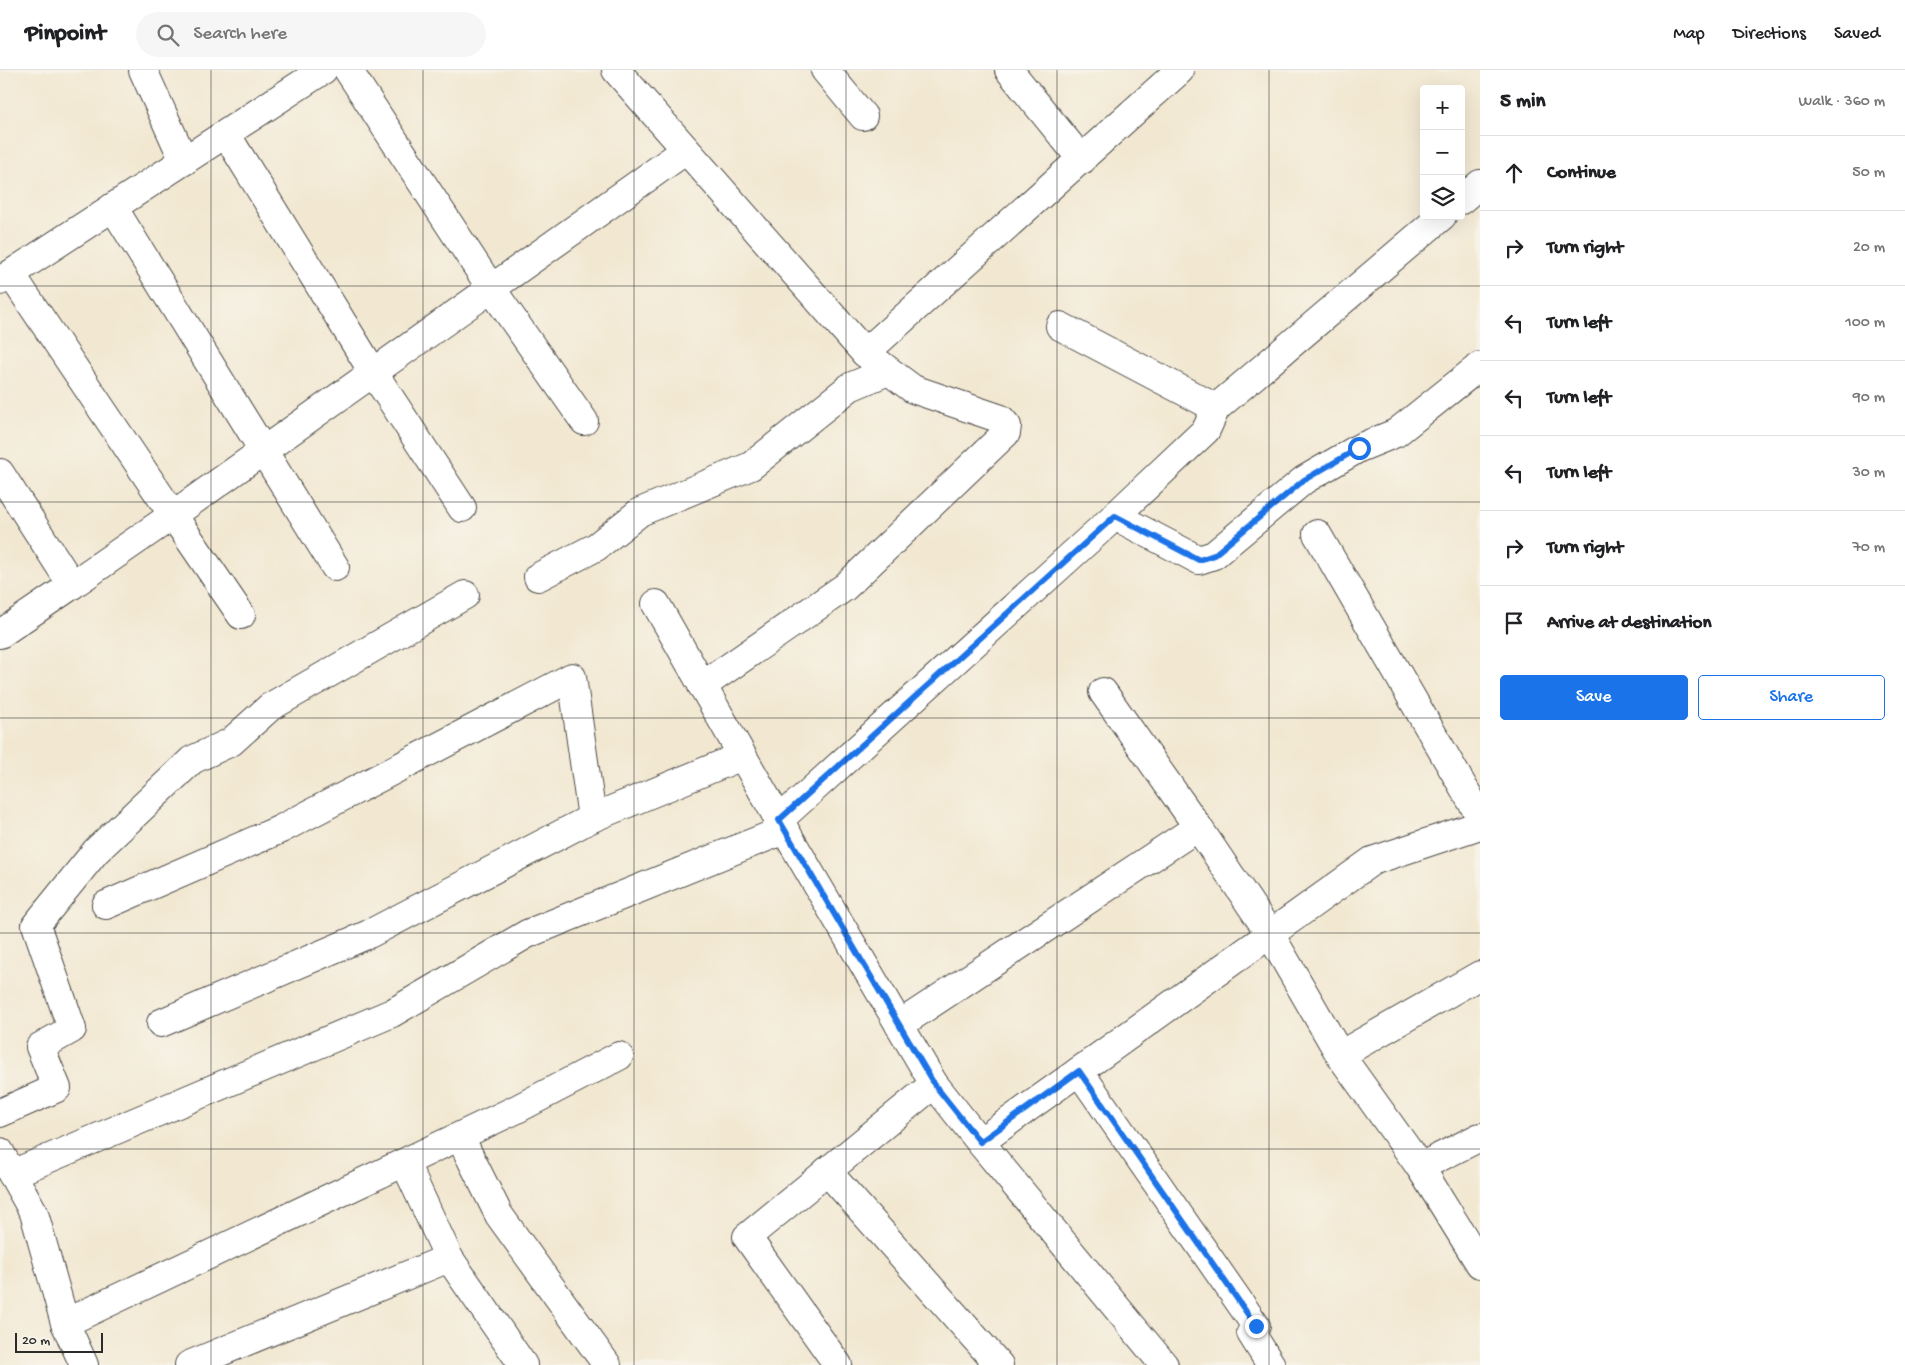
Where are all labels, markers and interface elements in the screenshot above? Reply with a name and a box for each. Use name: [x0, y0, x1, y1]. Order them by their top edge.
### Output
search box: [136, 12, 486, 57]
text: Pinpoint: [25, 20, 106, 49]
icon: search: [154, 21, 182, 49]
text: Search here: [194, 23, 287, 46]
text: Map: [1673, 24, 1705, 45]
text: Directions: [1733, 24, 1806, 45]
text: Saved: [1834, 24, 1880, 45]
map controls: [1420, 85, 1465, 220]
button: +: [1420, 85, 1465, 130]
text: 5 min: [1500, 90, 1545, 115]
text: Walk · 360 m: [1799, 93, 1885, 112]
button: −: [1420, 130, 1465, 175]
icon: ahead: [1500, 159, 1528, 187]
text: Continue: [1547, 162, 1616, 185]
text: 50 m: [1852, 164, 1885, 183]
button: layers: [1420, 175, 1465, 220]
icon: right: [1500, 234, 1528, 262]
text: Turn right: [1547, 237, 1623, 260]
text: 20 m: [1853, 239, 1885, 258]
icon: left: [1500, 309, 1528, 337]
text: Turn left: [1547, 312, 1611, 335]
text: 100 m: [1845, 314, 1885, 333]
icon: left: [1500, 384, 1528, 412]
text: Turn left: [1547, 387, 1611, 410]
text: 90 m: [1853, 389, 1885, 408]
route start: [1348, 437, 1371, 460]
icon: left: [1500, 459, 1528, 487]
text: Turn left: [1547, 462, 1611, 485]
text: 30 m: [1852, 464, 1885, 483]
icon: right: [1500, 534, 1528, 562]
text: Turn right: [1547, 537, 1623, 560]
text: 70 m: [1852, 539, 1885, 558]
icon: arrive: [1500, 609, 1528, 637]
text: Arrive at destination: [1547, 612, 1711, 635]
button: Save: [1500, 675, 1688, 720]
button: Share: [1698, 675, 1885, 720]
route end: [1245, 1315, 1268, 1338]
scale bar: [15, 1330, 102, 1353]
text: 20 m: [22, 1333, 50, 1350]

